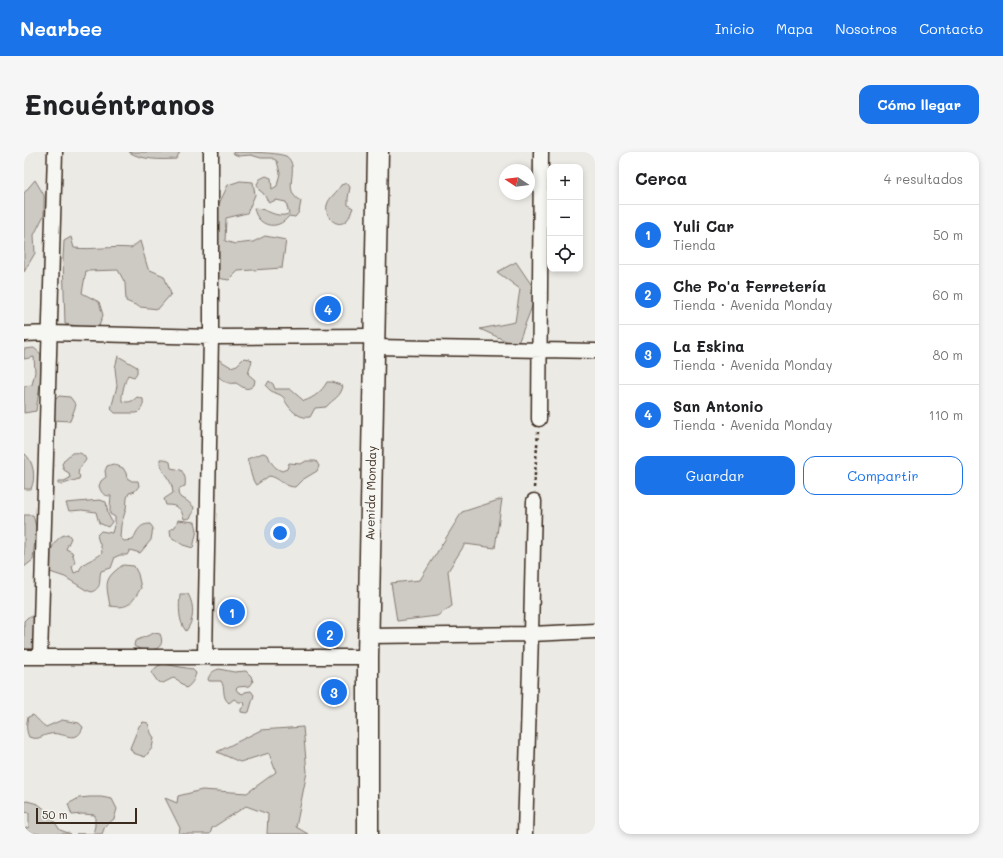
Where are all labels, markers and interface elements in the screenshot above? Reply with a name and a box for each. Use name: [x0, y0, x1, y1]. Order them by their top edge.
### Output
text: Nearbee: [20, 16, 102, 41]
text: Inicio: [715, 19, 754, 38]
text: Mapa: [776, 19, 813, 38]
text: Nosotros: [835, 19, 897, 38]
text: Contacto: [919, 19, 983, 38]
button: Cómo llegar: [859, 85, 979, 124]
text: Encuéntranos: [24, 86, 215, 122]
north arrow: [499, 164, 535, 200]
map controls: [547, 164, 583, 272]
button: +: [547, 164, 583, 200]
text: Cerca: [635, 167, 687, 189]
text: 4 resultados: [884, 170, 963, 187]
button: −: [547, 200, 583, 236]
text: Yuli Car: [673, 216, 734, 236]
text: 1: [645, 226, 651, 243]
text: 50 m: [933, 226, 963, 243]
button: locate: [547, 236, 583, 272]
text: Tienda: [673, 236, 716, 253]
text: Che Po'a Ferretería: [673, 276, 826, 296]
text: 2: [644, 286, 652, 303]
text: 60 m: [933, 286, 963, 303]
pin: 4: [315, 294, 341, 324]
text: Tienda · Avenida Monday: [673, 296, 833, 313]
text: La Eskina: [673, 336, 744, 356]
text: 3: [644, 346, 652, 363]
text: 80 m: [933, 346, 963, 363]
text: Tienda · Avenida Monday: [673, 356, 833, 373]
text: San Antonio: [673, 396, 763, 416]
text: 4: [644, 406, 652, 423]
text: 110 m: [929, 406, 963, 423]
text: Tienda · Avenida Monday: [673, 416, 833, 433]
street label: Avenida Monday: [361, 445, 379, 541]
button: Guardar: [635, 456, 795, 495]
button: Compartir: [803, 456, 963, 495]
your location: [270, 523, 290, 543]
pin: 1: [219, 597, 245, 627]
pin: 2: [317, 619, 343, 649]
pin: 3: [321, 677, 347, 707]
scale bar: [36, 806, 137, 825]
text: 50 m: [42, 807, 68, 822]

